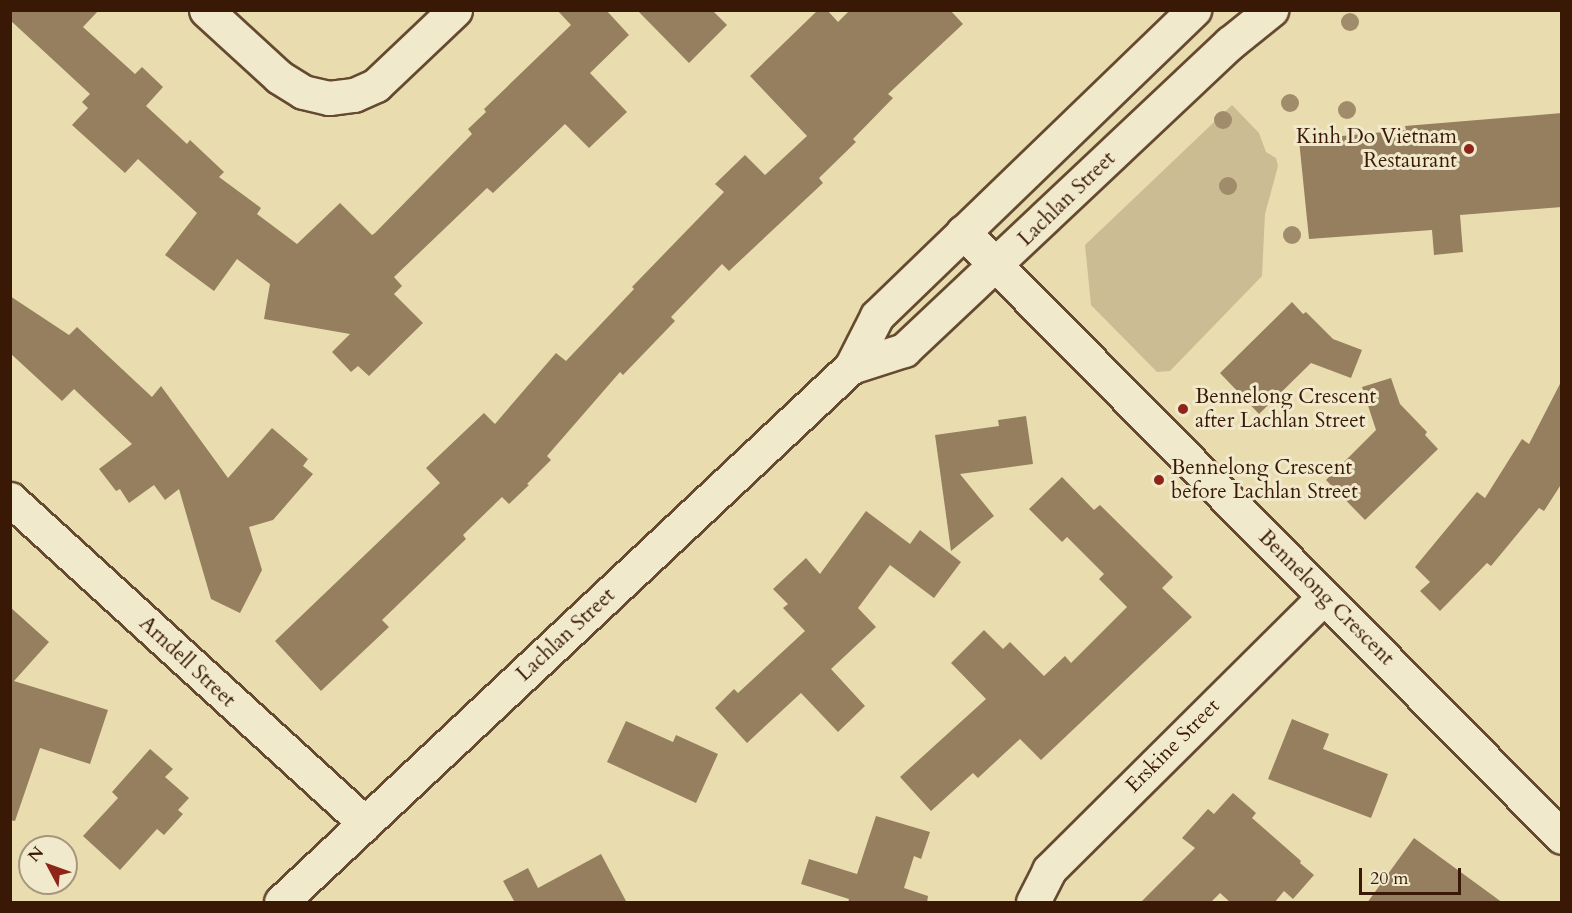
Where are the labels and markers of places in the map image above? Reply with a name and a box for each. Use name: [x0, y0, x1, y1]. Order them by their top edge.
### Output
place label: Kinh Do Vietnam Restaurant: [1296, 124, 1457, 174]
marker: Kinh Do Vietnam Restaurant: [1462, 142, 1476, 156]
place label: Bennelong Crescent after Lachlan Street: [1195, 384, 1376, 434]
marker: Bennelong Crescent after Lachlan Street: [1176, 402, 1190, 416]
place label: Bennelong Crescent before Lachlan Street: [1171, 455, 1358, 505]
marker: Bennelong Crescent before Lachlan Street: [1152, 473, 1166, 487]

